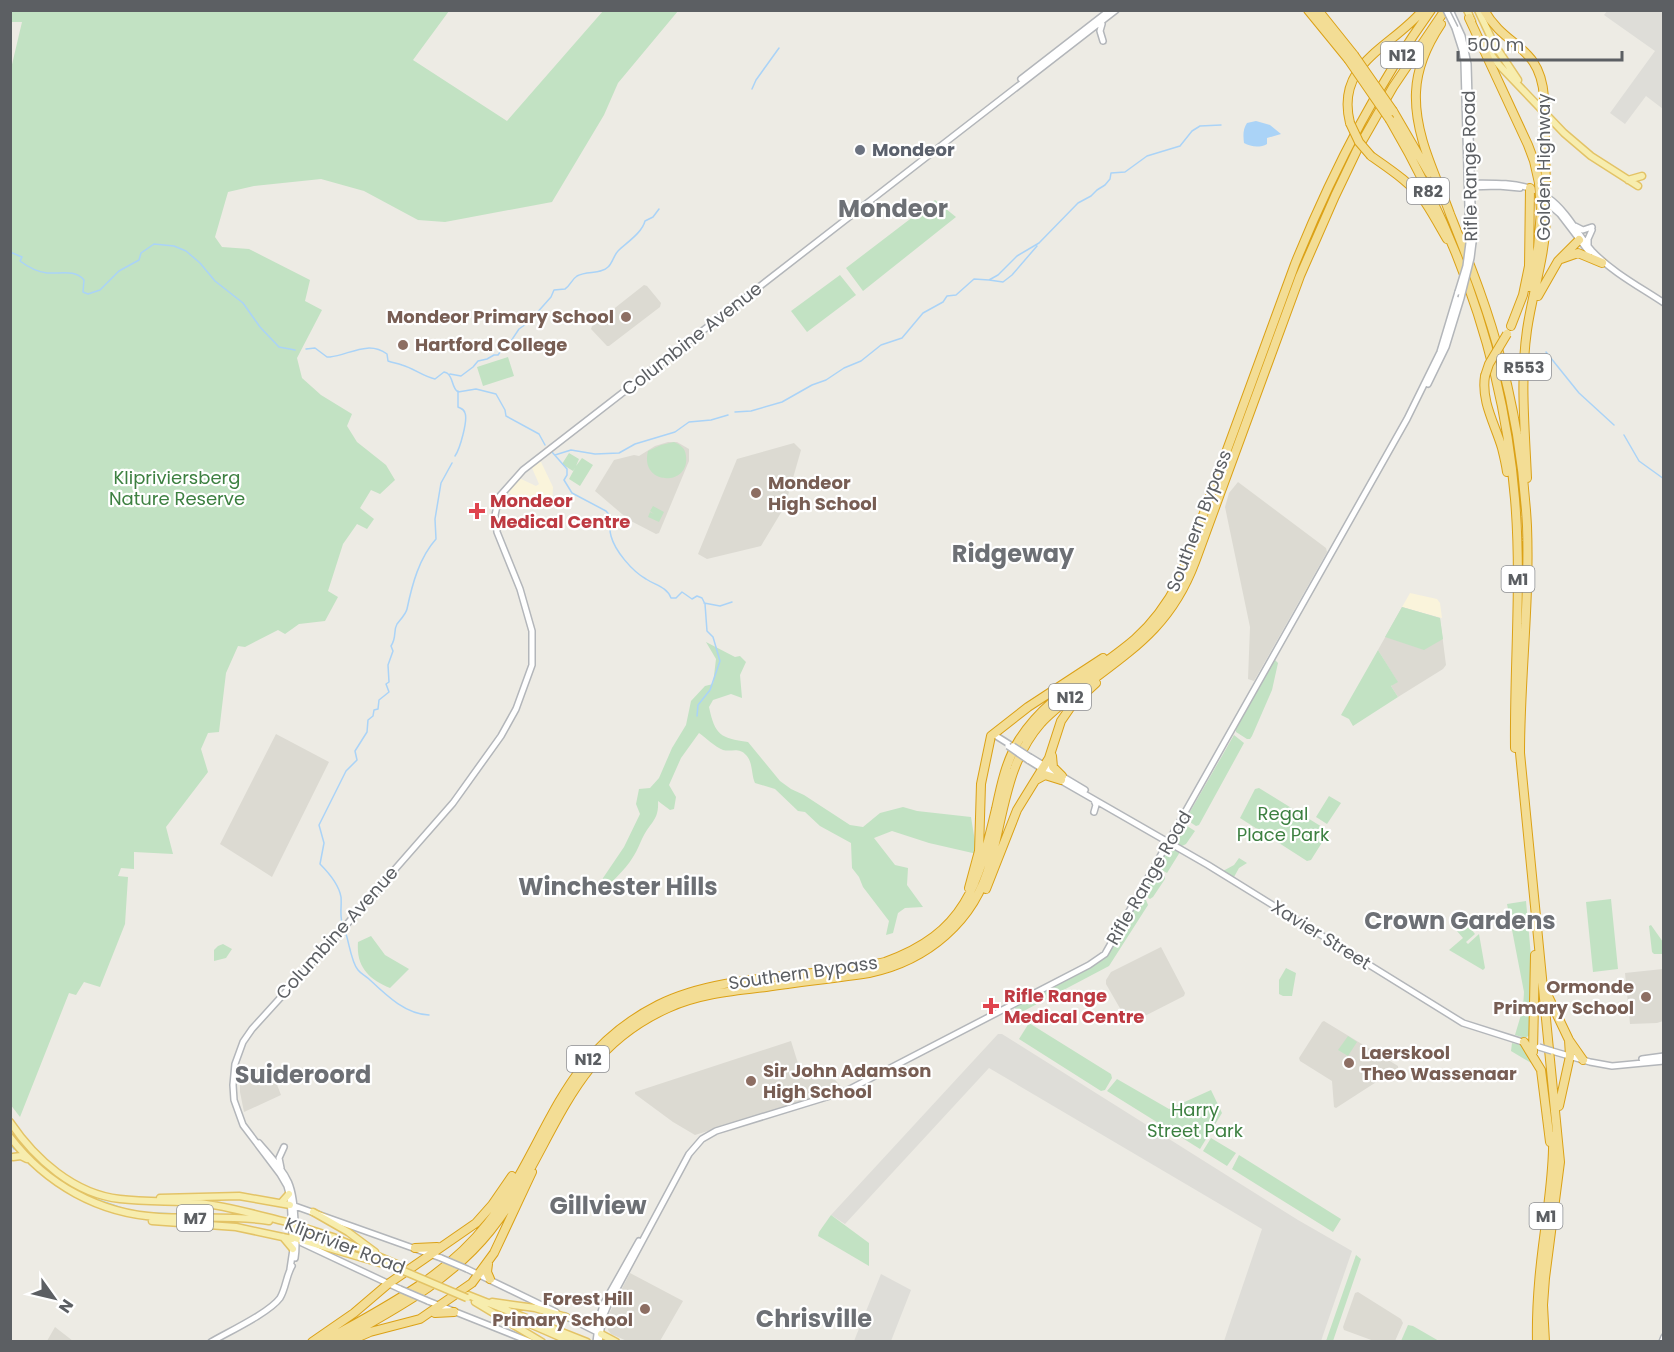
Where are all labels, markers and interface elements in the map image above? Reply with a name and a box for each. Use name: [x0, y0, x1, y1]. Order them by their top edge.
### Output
scale bar: [1458, 24, 1622, 62]
text: 500 m: [1467, 32, 1524, 57]
road number: N12: [1381, 42, 1423, 68]
street label: Rifle Range Road: [1456, 90, 1483, 242]
street label: Golden Highway: [1531, 93, 1556, 241]
place label: Mondeor: [872, 137, 955, 162]
marker: Mondeor: [853, 143, 867, 157]
road number: R82: [1407, 178, 1449, 204]
district label: Mondeor: [838, 192, 948, 225]
street label: Columbine Avenue: [616, 276, 767, 401]
place label: Mondeor Primary School: [387, 304, 614, 329]
marker: Mondeor Primary School: [619, 310, 633, 324]
place label: Hartford College: [415, 332, 567, 357]
marker: Hartford College: [396, 338, 410, 352]
road number: R553: [1497, 354, 1551, 380]
street label: Southern Bypass: [1160, 446, 1237, 595]
park label: Klipriviersberg Nature Reserve: [109, 465, 245, 511]
place label: Mondeor High School: [768, 470, 877, 516]
marker: Mondeor High School: [749, 486, 763, 500]
place label: Mondeor Medical Centre: [490, 488, 630, 534]
marker: Mondeor Medical Centre: [468, 502, 486, 520]
district label: Ridgeway: [952, 537, 1075, 570]
road number: M1: [1502, 566, 1534, 592]
road number: N12: [1049, 684, 1091, 710]
park label: Regal Place Park: [1237, 801, 1330, 847]
street label: Rifle Range Road: [1100, 806, 1197, 949]
street label: Columbine Avenue: [270, 861, 403, 1005]
district label: Winchester Hills: [518, 870, 718, 903]
street label: Xavier Street: [1267, 894, 1376, 975]
district label: Crown Gardens: [1364, 904, 1556, 937]
street label: Southern Bypass: [727, 950, 879, 995]
place label: Ormonde Primary School: [1493, 974, 1634, 1020]
place label: Rifle Range Medical Centre: [1004, 983, 1144, 1029]
marker: Ormonde Primary School: [1639, 990, 1653, 1004]
marker: Rifle Range Medical Centre: [982, 997, 1000, 1015]
place label: Laerskool Theo Wassenaar: [1361, 1040, 1517, 1086]
road number: N12: [567, 1046, 609, 1072]
marker: Laerskool Theo Wassenaar: [1342, 1056, 1356, 1070]
district label: Suideroord: [235, 1058, 371, 1091]
place label: Sir John Adamson High School: [763, 1058, 931, 1104]
marker: Sir John Adamson High School: [744, 1074, 758, 1088]
park label: Harry Street Park: [1147, 1097, 1244, 1143]
district label: Gillview: [549, 1189, 647, 1222]
road number: M1: [1530, 1203, 1562, 1229]
road number: M7: [177, 1205, 213, 1231]
street label: Kliprivier Road: [281, 1211, 409, 1280]
north arrow: [24, 1268, 84, 1328]
place label: Forest Hill Primary School: [492, 1286, 633, 1332]
text: N: [53, 1295, 79, 1318]
marker: Forest Hill Primary School: [638, 1302, 652, 1316]
district label: Chrisville: [756, 1302, 872, 1335]

